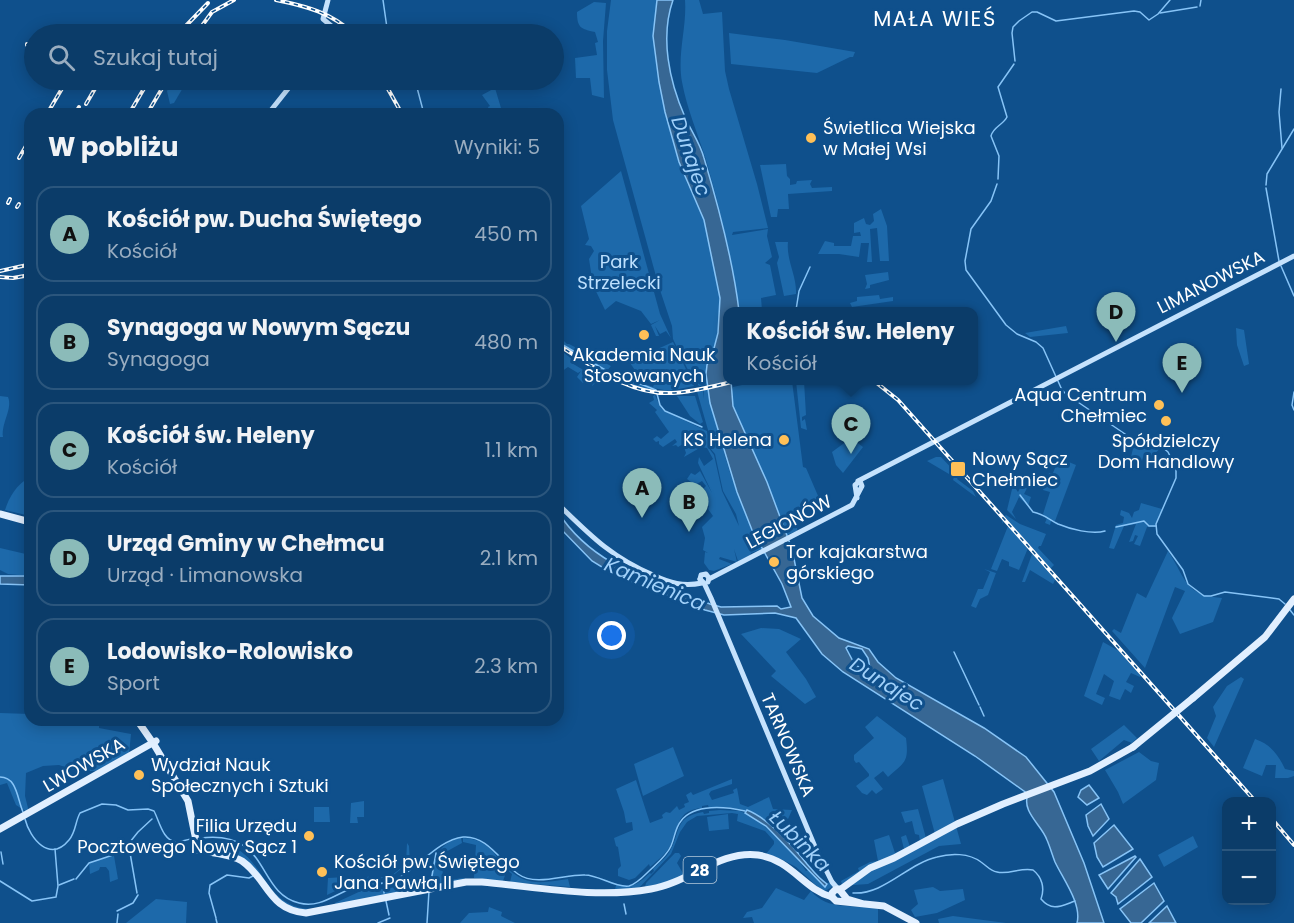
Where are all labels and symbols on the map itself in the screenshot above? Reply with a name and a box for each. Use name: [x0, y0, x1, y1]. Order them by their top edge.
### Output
district label: MAŁA WIEŚ: [873, 4, 997, 33]
water label: Dunajec: [664, 112, 718, 200]
place label: Świetlica Wiejska w Małej Wsi: [823, 115, 976, 161]
marker: Świetlica Wiejska w Małej Wsi: [804, 131, 818, 145]
street label: LIMANOWSKA: [1153, 244, 1269, 319]
park label: Park Strzelecki: [577, 249, 661, 295]
pin: D: [1096, 292, 1136, 342]
marker: Akademia Nauk Stosowanych: [637, 328, 651, 342]
place label: Akademia Nauk Stosowanych: [573, 342, 716, 388]
pin: E: [1162, 344, 1202, 393]
place label: Aqua Centrum Chełmiec: [1014, 382, 1147, 428]
marker: Aqua Centrum Chełmiec: [1152, 398, 1166, 412]
pin: C: [832, 404, 870, 454]
marker: Spółdzielczy Dom Handlowy: [1159, 414, 1173, 428]
place label: KS Helena: [683, 427, 772, 452]
place label: Spółdzielczy Dom Handlowy: [1098, 428, 1234, 474]
marker: KS Helena: [777, 433, 791, 447]
place label: Nowy Sącz Chełmiec: [972, 446, 1068, 492]
marker: Nowy Sącz Chełmiec: [949, 460, 967, 478]
pin: A: [622, 468, 662, 518]
pin: B: [670, 482, 708, 532]
street label: LEGIONÓW: [741, 488, 836, 555]
place label: Tor kajakarstwa górskiego: [786, 539, 928, 585]
water label: Kamienica: [600, 550, 710, 618]
marker: Tor kajakarstwa górskiego: [767, 555, 781, 569]
your location: [597, 621, 626, 650]
water label: Dunajec: [844, 650, 930, 718]
street label: TARNOWSKA: [755, 689, 822, 801]
street label: LWOWSKA: [38, 731, 129, 798]
place label: Wydział Nauk Społecznych i Sztuki: [151, 752, 329, 798]
marker: Wydział Nauk Społecznych i Sztuki: [132, 768, 146, 782]
water label: Łubinka: [763, 804, 837, 878]
place label: Filia Urzędu Pocztowego Nowy Sącz 1: [77, 813, 297, 859]
marker: Filia Urzędu Pocztowego Nowy Sącz 1: [302, 829, 316, 843]
place label: Kościół pw. Świętego Jana Pawła II: [334, 849, 520, 895]
road number: 28: [684, 857, 716, 883]
marker: Kościół pw. Świętego Jana Pawła II: [315, 865, 329, 879]

